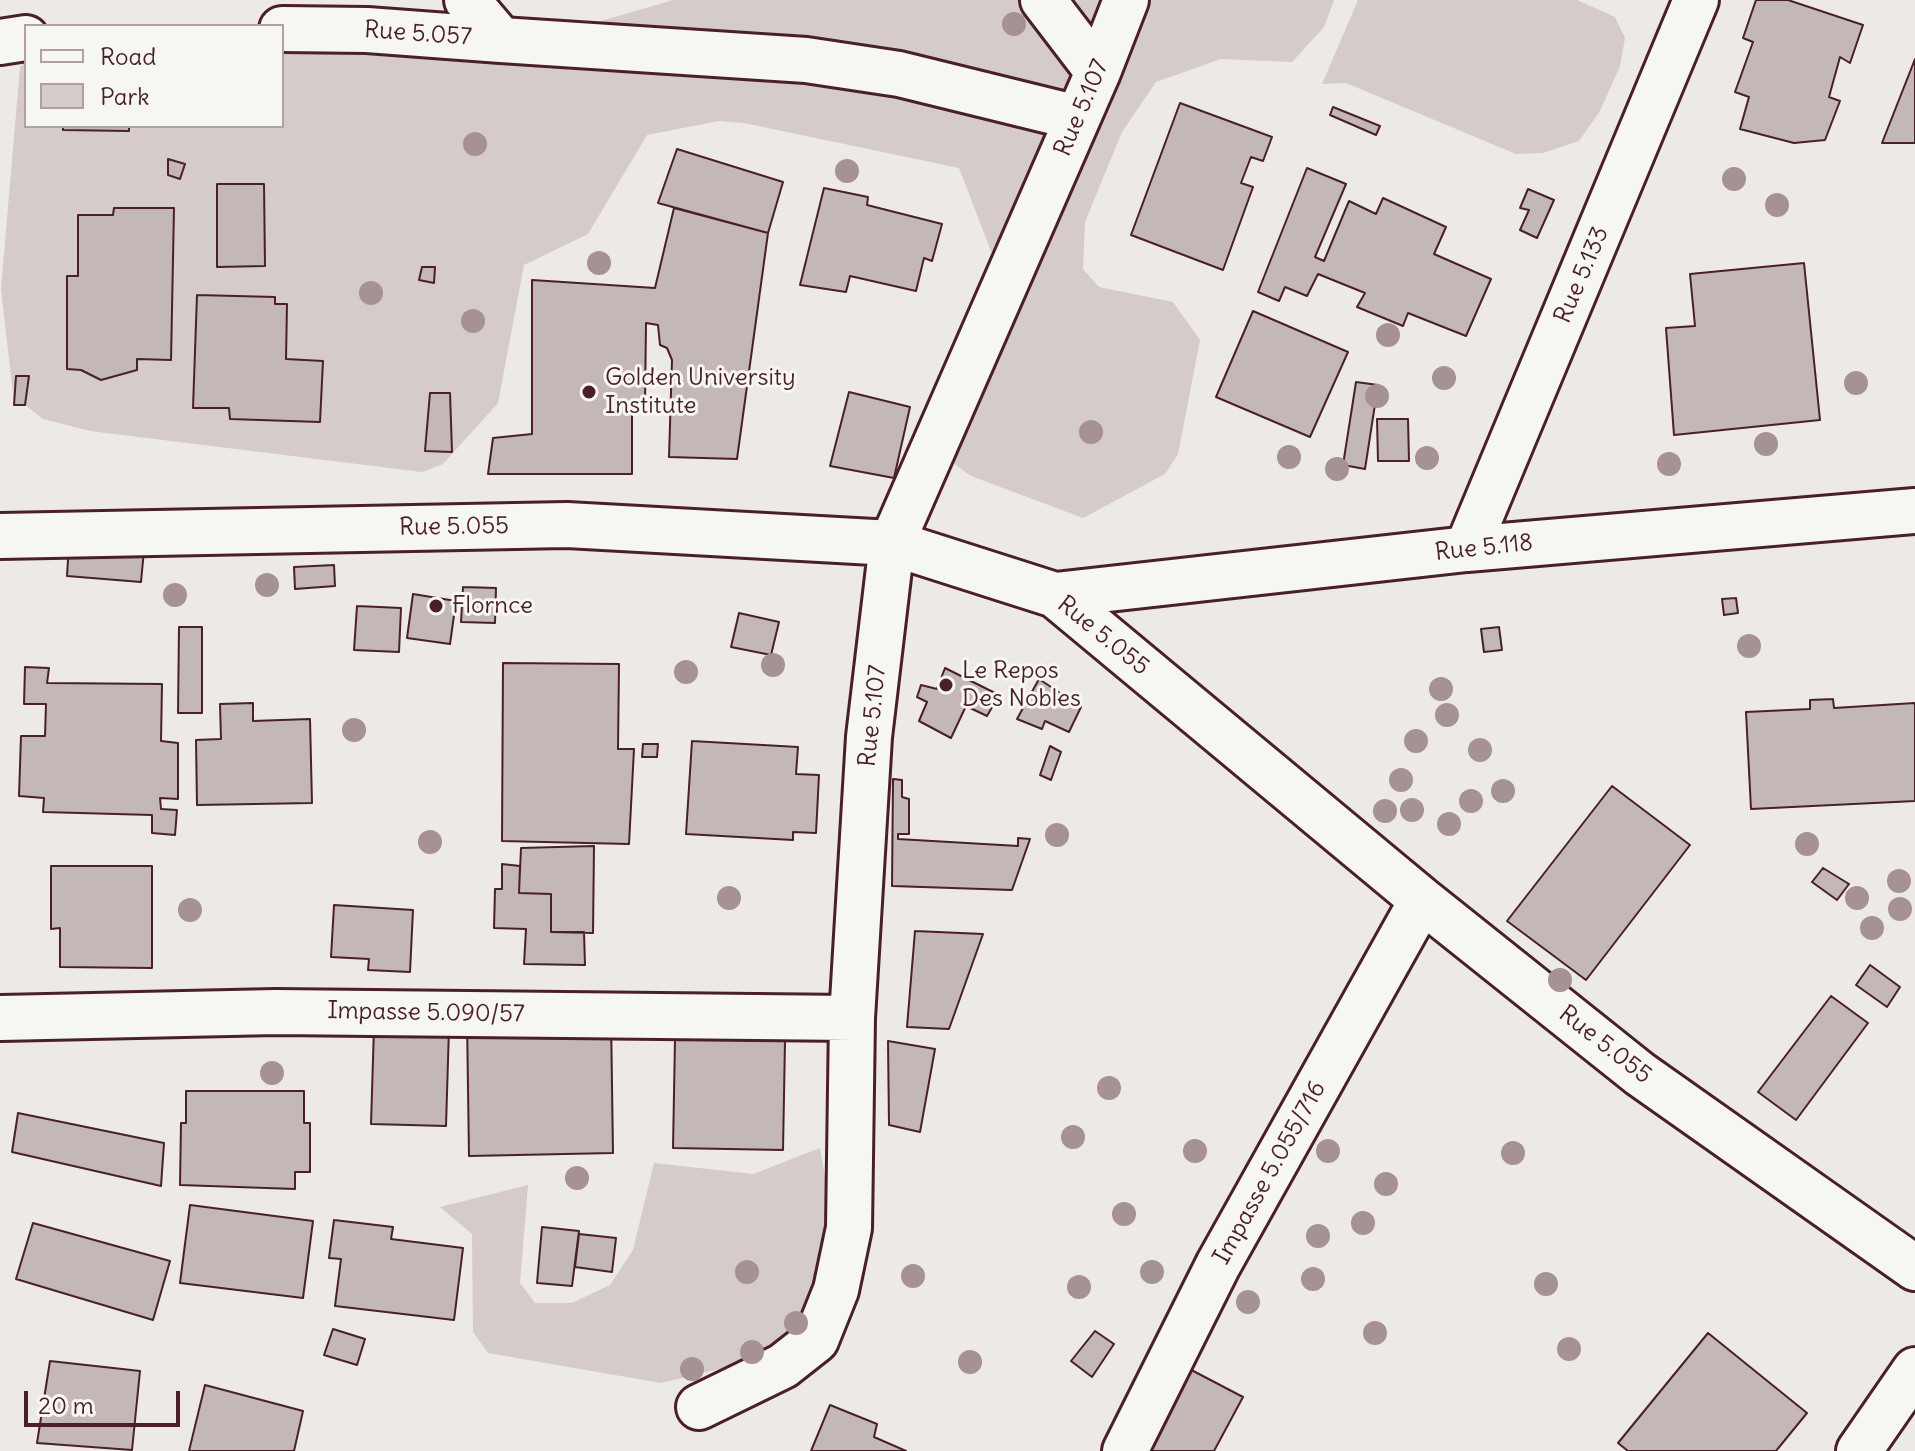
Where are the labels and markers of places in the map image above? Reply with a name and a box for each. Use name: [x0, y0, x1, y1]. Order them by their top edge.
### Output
place label: Golden University Institute: [605, 364, 796, 420]
marker: Golden University Institute: [580, 383, 598, 401]
place label: Flornce: [452, 592, 533, 620]
marker: Flornce: [427, 597, 445, 615]
place label: Le Repos Des Nobles: [962, 657, 1081, 713]
marker: Le Repos Des Nobles: [937, 676, 955, 694]

